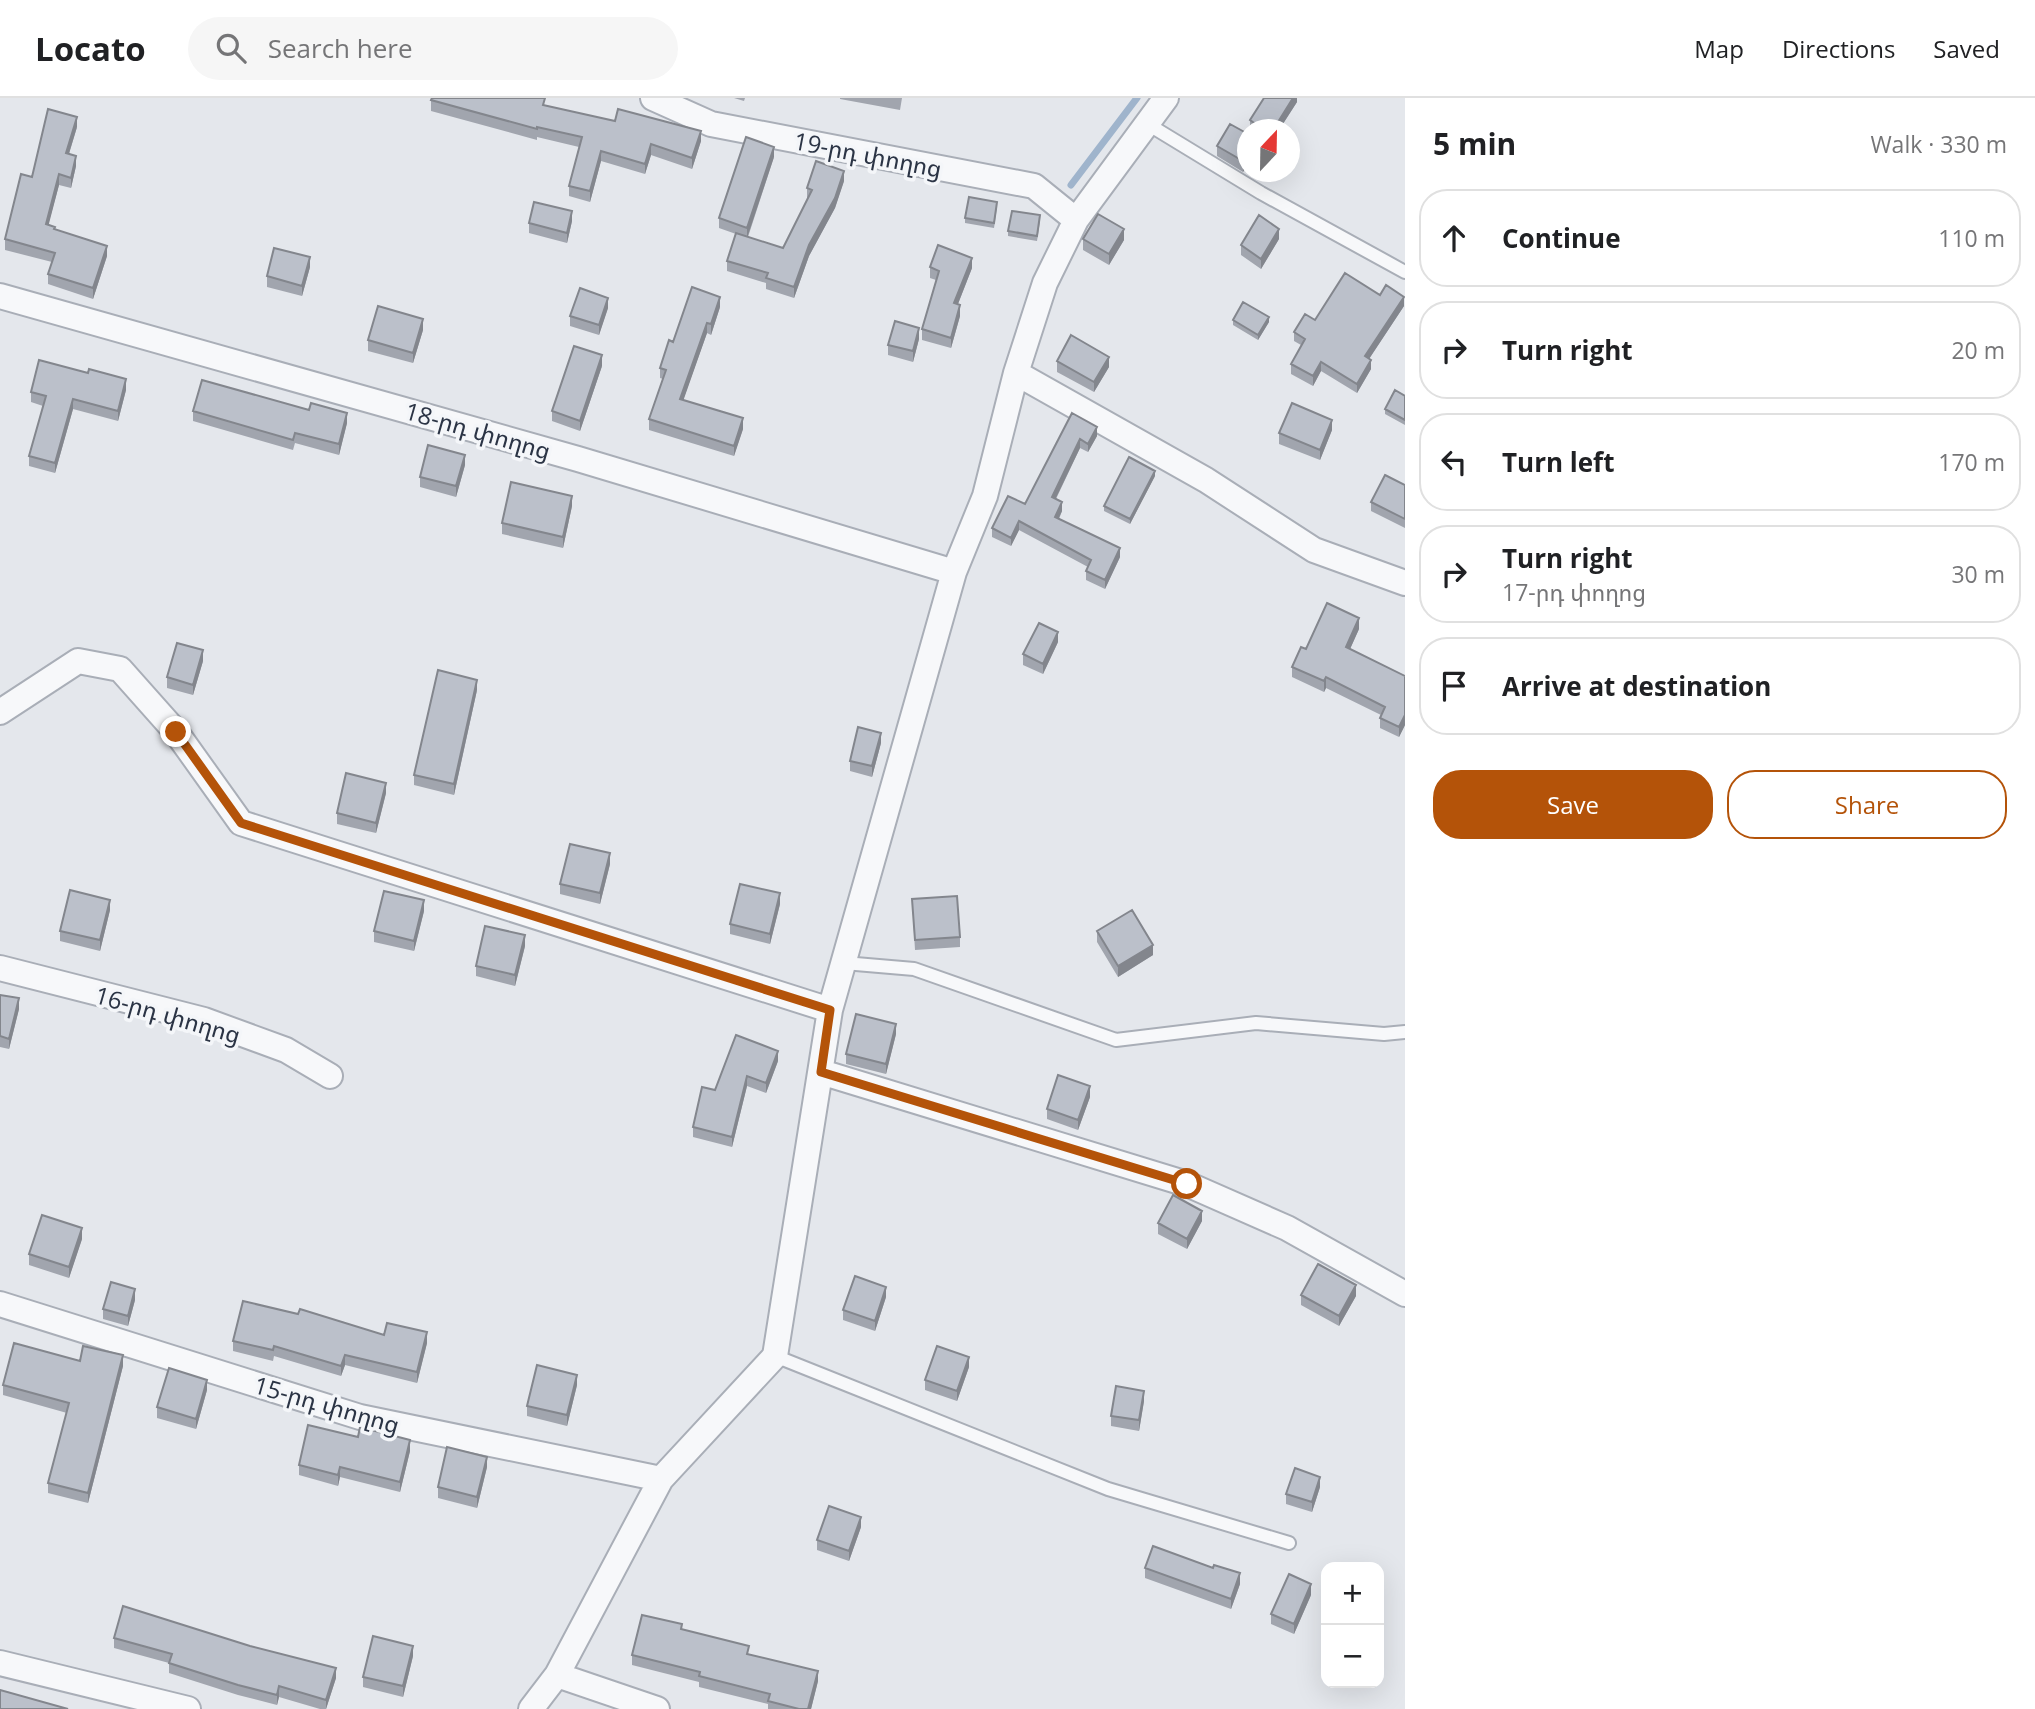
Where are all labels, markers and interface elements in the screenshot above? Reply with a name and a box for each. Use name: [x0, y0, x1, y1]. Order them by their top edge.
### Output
search box: [188, 17, 678, 80]
text: Locato: [35, 26, 146, 71]
icon: search: [212, 29, 250, 67]
text: Search here: [268, 30, 413, 66]
text: Map: [1694, 32, 1744, 65]
text: Directions: [1782, 32, 1895, 65]
text: Saved: [1933, 32, 2000, 65]
north arrow: [1237, 119, 1300, 182]
street label: 19-րդ փողոց: [791, 123, 945, 185]
text: 5 min: [1433, 123, 1516, 164]
text: Walk · 330 m: [1870, 128, 2007, 160]
icon: ahead: [1435, 219, 1473, 257]
text: Continue: [1502, 220, 1621, 256]
text: 110 m: [1938, 222, 2005, 254]
icon: right: [1435, 331, 1473, 369]
text: Turn right: [1502, 332, 1633, 368]
text: 20 m: [1951, 334, 2005, 366]
street label: 18-րդ փողոց: [401, 393, 555, 467]
icon: left: [1435, 443, 1473, 481]
text: Turn left: [1502, 444, 1614, 480]
text: 170 m: [1938, 446, 2005, 478]
text: Turn right: [1502, 540, 1633, 576]
icon: right: [1435, 555, 1473, 593]
text: 30 m: [1951, 558, 2005, 590]
text: 17-րդ փողոց: [1502, 576, 1646, 608]
icon: arrive: [1435, 667, 1473, 705]
text: Arrive at destination: [1502, 668, 1771, 704]
route end: [160, 716, 191, 747]
button: Save: [1433, 770, 1713, 839]
button: Share: [1727, 770, 2007, 839]
street label: 16-րդ փողոց: [91, 977, 245, 1051]
route start: [1171, 1168, 1202, 1199]
street label: 15-րդ փողոց: [250, 1367, 404, 1441]
map controls: [1321, 1562, 1384, 1688]
button: +: [1321, 1562, 1384, 1625]
button: −: [1321, 1625, 1384, 1688]

